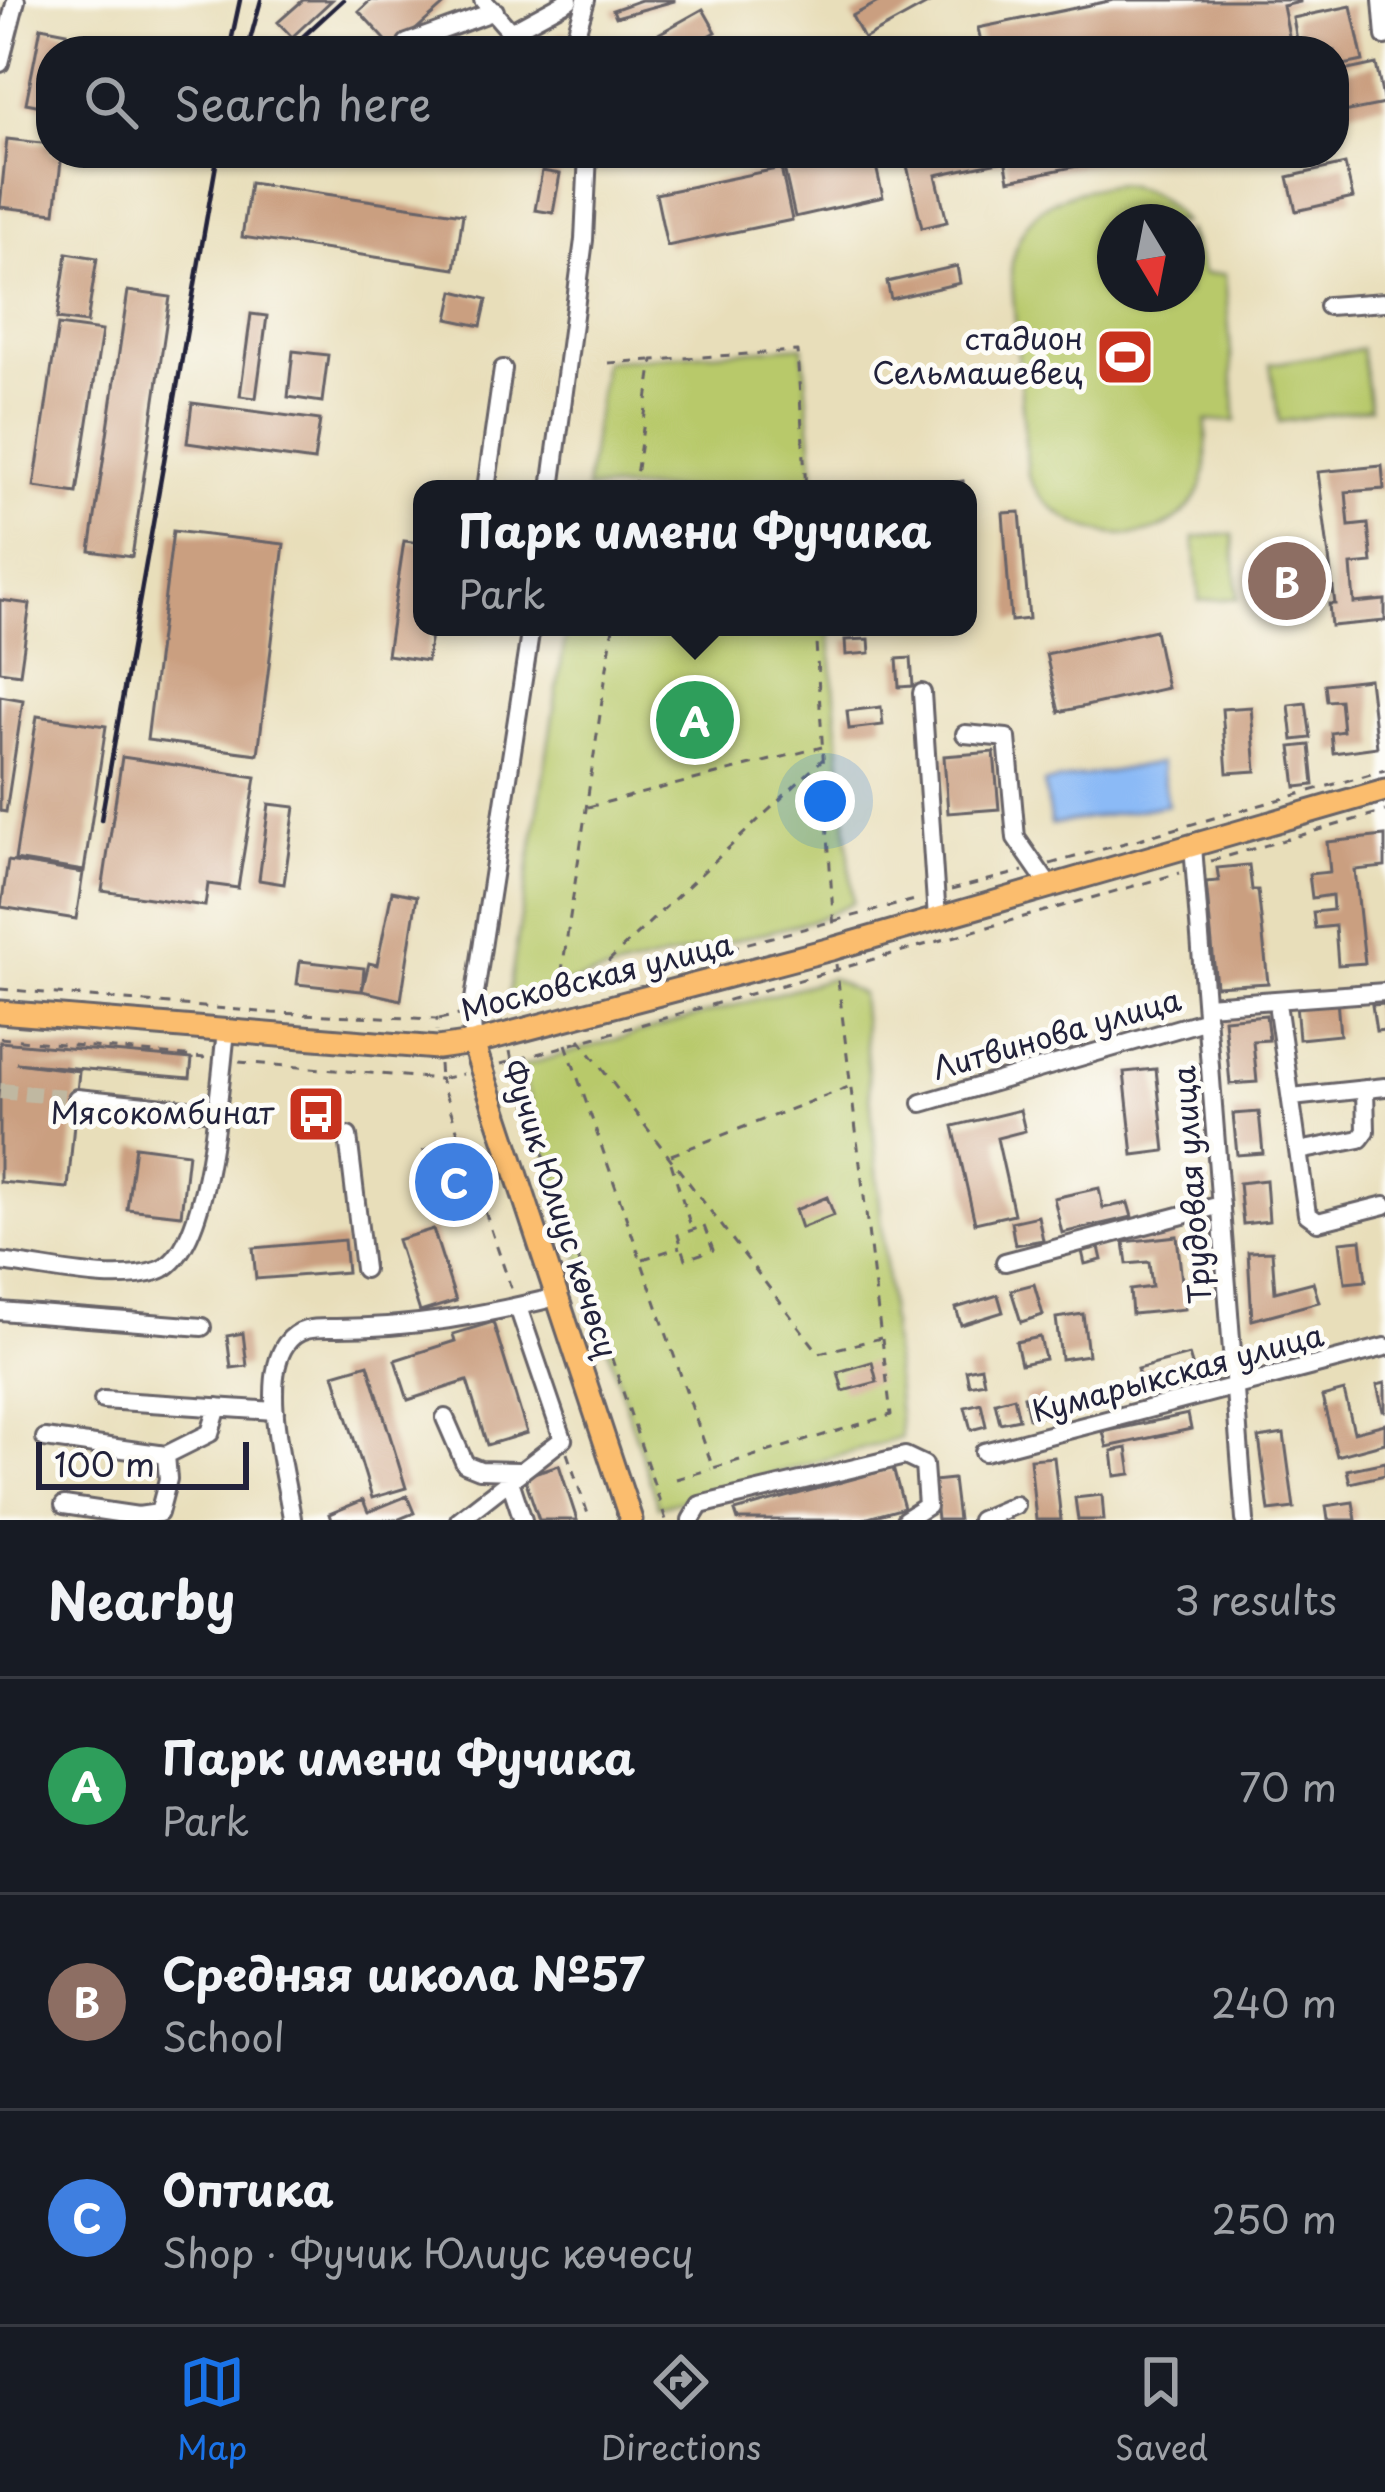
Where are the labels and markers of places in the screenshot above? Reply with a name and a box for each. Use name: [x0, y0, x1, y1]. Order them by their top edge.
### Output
place label: стадион Сельмашевец: [872, 315, 1083, 394]
sports icon: стадион Сельмашевец: [1094, 326, 1156, 388]
pin: B: [1248, 536, 1326, 626]
pin: A: [656, 675, 734, 765]
bus stop icon: Мясокомбинат: [285, 1083, 347, 1145]
place label: Мясокомбинат: [50, 1089, 275, 1134]
pin: C: [415, 1137, 493, 1227]

